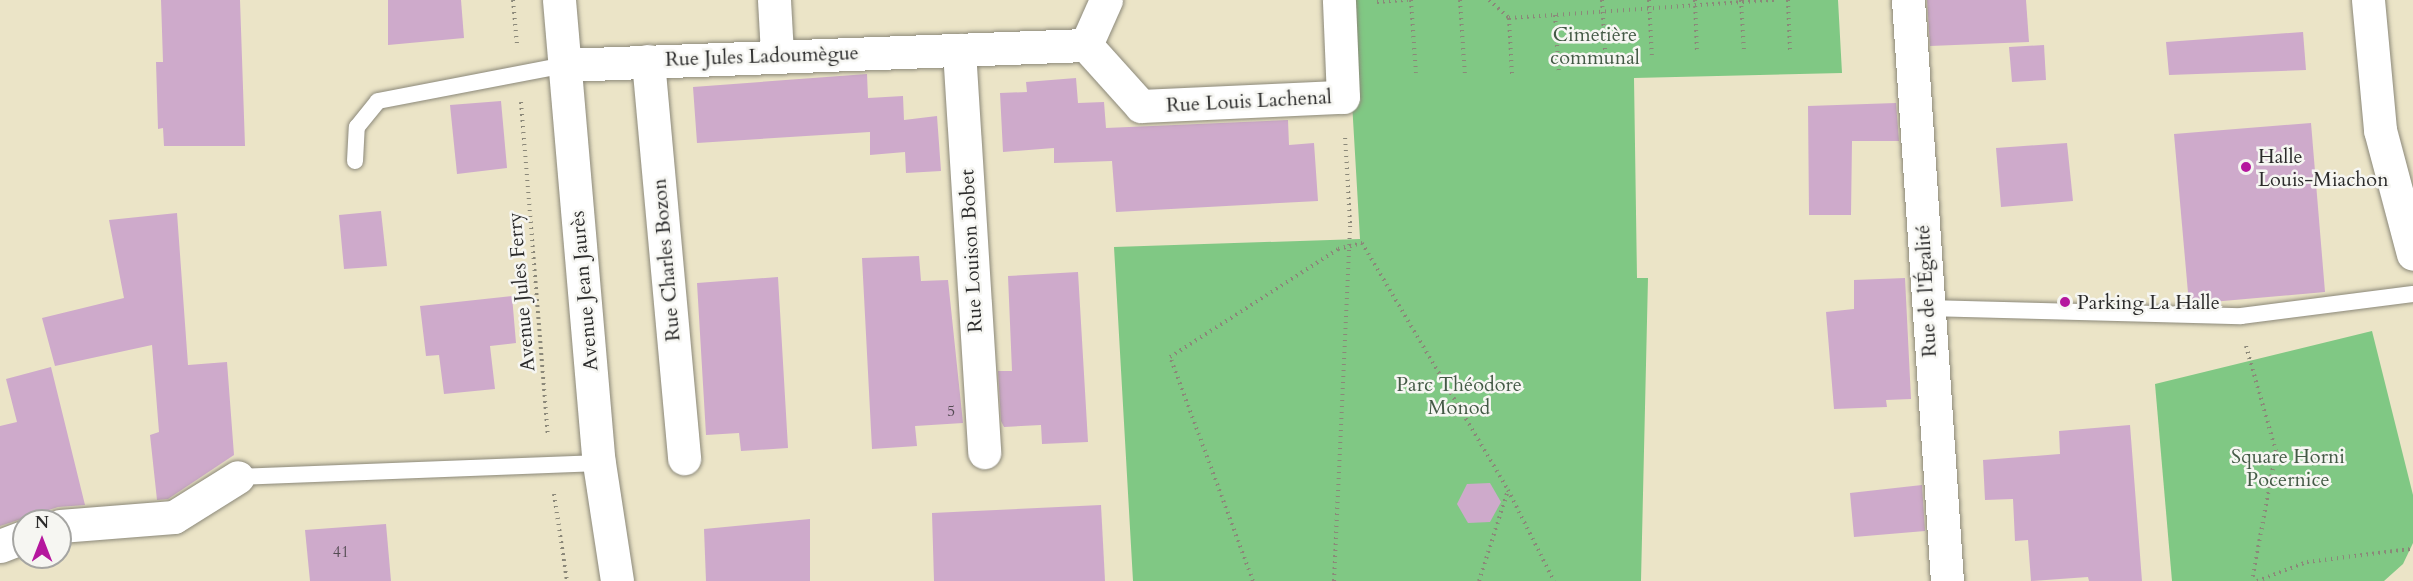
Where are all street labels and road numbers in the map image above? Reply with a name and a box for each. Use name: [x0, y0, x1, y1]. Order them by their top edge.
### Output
street label: Rue Jules Ladoumègue: [665, 41, 859, 71]
street label: Rue Louis Lachenal: [1166, 85, 1332, 117]
street label: Rue Louison Bobet: [955, 169, 987, 333]
street label: Rue Charles Bozon: [647, 178, 685, 342]
street label: Avenue Jean Jaurès: [565, 210, 603, 372]
street label: Avenue Jules Ferry: [502, 211, 540, 373]
street label: Rue de l'Égalité: [1911, 224, 1941, 358]

